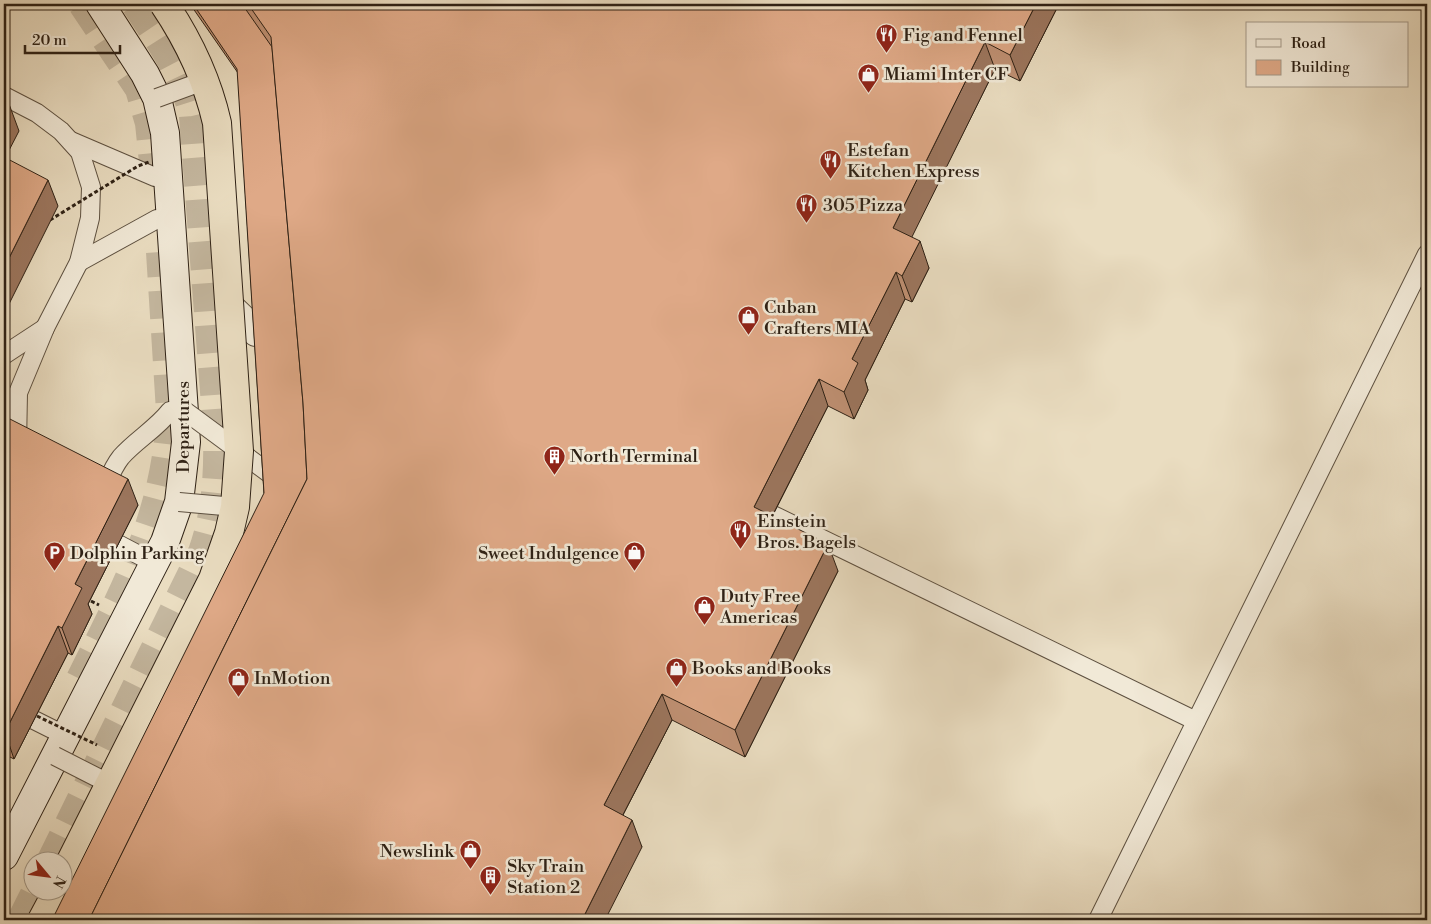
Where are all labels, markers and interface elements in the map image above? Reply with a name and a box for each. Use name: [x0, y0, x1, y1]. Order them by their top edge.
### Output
scale bar: [25, 22, 120, 54]
legend: [1246, 22, 1408, 88]
restaurant icon: Fig and Fennel: [875, 23, 899, 54]
place label: Fig and Fennel: [903, 24, 1024, 47]
text: 20 m: [32, 31, 67, 50]
text: Road: [1291, 34, 1326, 53]
text: Building: [1290, 58, 1350, 77]
shop icon: Miami Inter CF: [856, 62, 880, 93]
place label: Miami Inter CF: [884, 63, 1009, 86]
place label: Estefan Kitchen Express: [847, 139, 980, 183]
restaurant icon: Estefan Kitchen Express: [819, 148, 843, 179]
restaurant icon: 305 Pizza: [795, 193, 819, 224]
place label: 305 Pizza: [823, 194, 904, 217]
place label: Cuban Crafters MIA: [764, 296, 871, 340]
shop icon: Cuban Crafters MIA: [736, 305, 760, 336]
street label: Departures: [172, 381, 195, 473]
building icon: North Terminal: [542, 444, 566, 475]
place label: North Terminal: [570, 445, 698, 468]
place label: Einstein Bros. Bagels: [756, 510, 856, 554]
restaurant icon: Einstein Bros. Bagels: [729, 519, 753, 550]
parking icon: Dolphin Parking: [42, 541, 66, 572]
shop icon: Sweet Indulgence: [623, 541, 647, 572]
place label: Dolphin Parking: [70, 542, 205, 565]
place label: Sweet Indulgence: [478, 542, 619, 565]
place label: Duty Free Americas: [719, 585, 801, 629]
shop icon: Duty Free Americas: [692, 594, 716, 625]
shop icon: Books and Books: [664, 656, 688, 687]
place label: Books and Books: [691, 657, 831, 680]
shop icon: InMotion: [226, 666, 250, 697]
place label: InMotion: [254, 667, 331, 690]
shop icon: Newslink: [458, 839, 482, 870]
place label: Newslink: [380, 840, 456, 863]
north arrow: [22, 852, 72, 902]
place label: Sky Train Station 2: [507, 855, 585, 899]
building icon: Sky Train Station 2: [479, 864, 503, 895]
text: N: [48, 873, 69, 891]

